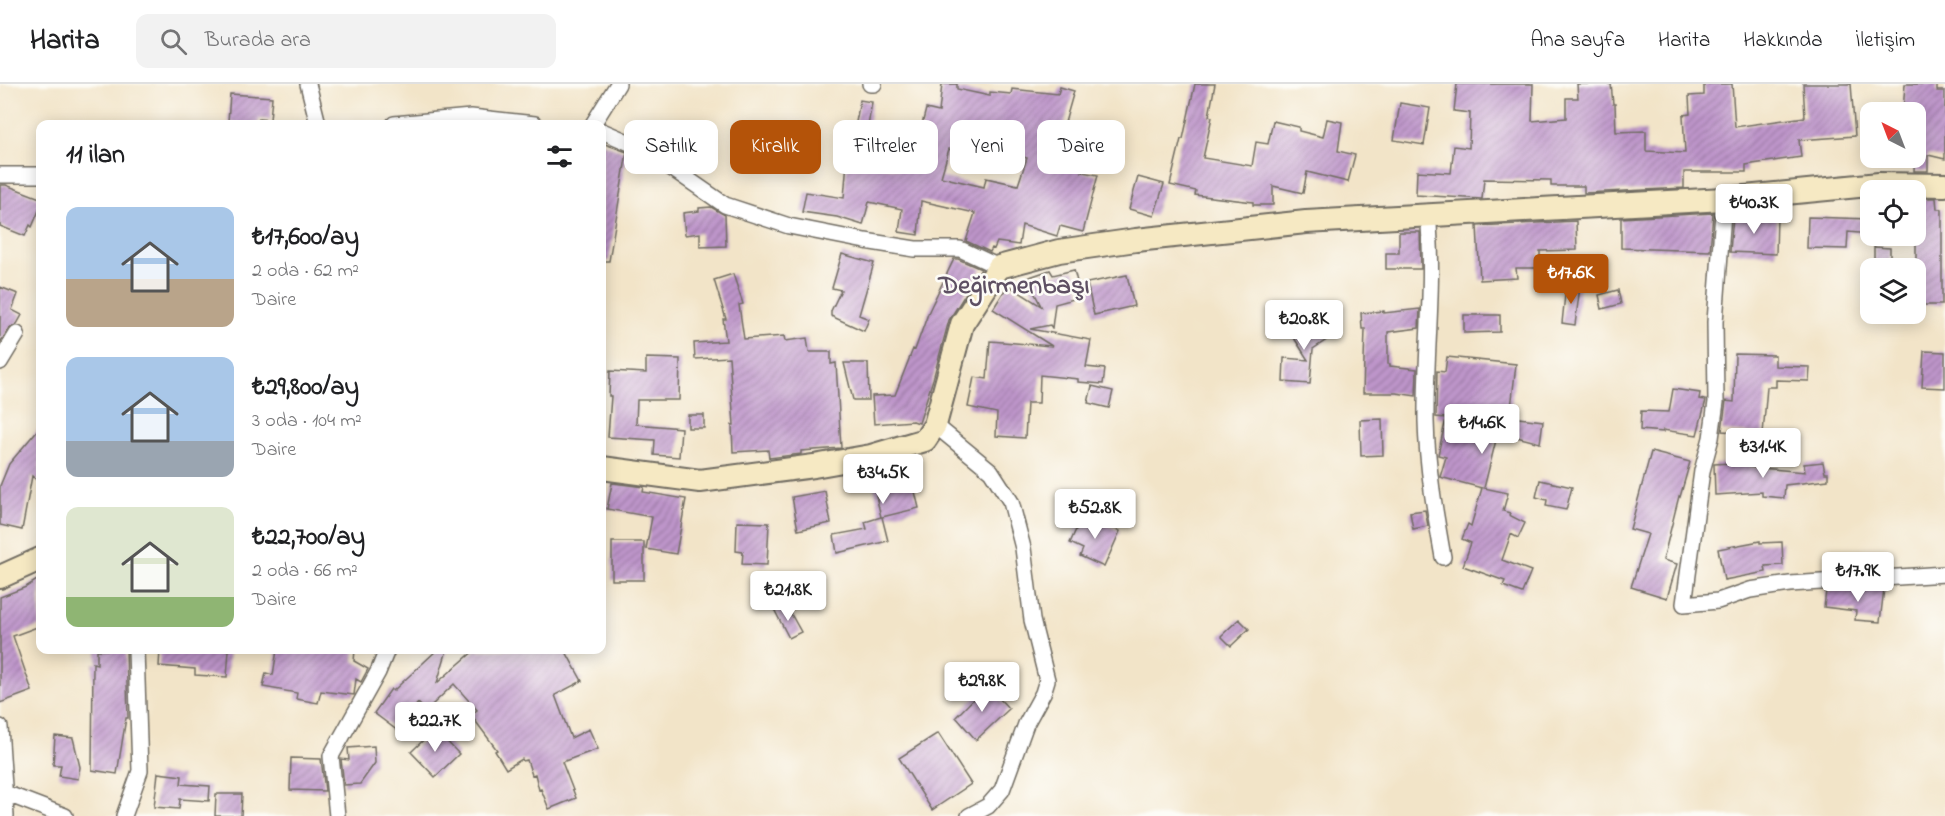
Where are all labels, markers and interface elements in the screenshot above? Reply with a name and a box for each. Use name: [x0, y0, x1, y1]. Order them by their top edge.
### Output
search box: [136, 14, 556, 68]
text: Harita: [30, 21, 100, 62]
icon: search: [157, 25, 190, 58]
text: Burada ara: [205, 25, 311, 57]
text: Ana sayfa: [1530, 26, 1625, 56]
text: Harita: [1658, 26, 1710, 56]
text: Hakkında: [1743, 26, 1823, 56]
text: İletişim: [1856, 26, 1915, 56]
north arrow: [1860, 102, 1926, 168]
map controls: [1860, 102, 1926, 324]
chip: Satılık: [624, 120, 718, 174]
chip: Kiralık: [730, 120, 821, 174]
chip: Filtreler: [833, 120, 938, 174]
chip: Yeni: [950, 120, 1025, 174]
chip: Daire: [1037, 120, 1125, 174]
text: 11 ilan: [66, 137, 125, 175]
icon: filters: [543, 140, 576, 173]
button: locate: [1860, 180, 1926, 246]
pin: ₺40.3K: [1705, 184, 1803, 235]
text: ₺40.3K: [1730, 189, 1778, 218]
text: ₺17,600/ay: [252, 219, 359, 257]
icon: home: [114, 231, 186, 303]
pin: ₺17.6K: [1522, 254, 1620, 305]
text: 2 oda · 62 m²: [252, 257, 359, 286]
button: layers: [1860, 258, 1926, 324]
text: ₺17.6K: [1547, 259, 1595, 288]
district label: Değirmenbaşı: [936, 267, 1090, 307]
text: Daire: [252, 286, 296, 315]
pin: ₺20.8K: [1255, 300, 1353, 351]
text: ₺20.8K: [1279, 305, 1329, 334]
text: ₺29,800/ay: [252, 369, 359, 407]
icon: home: [114, 381, 186, 453]
pin: ₺14.6K: [1433, 404, 1531, 455]
text: 3 oda · 104 m²: [252, 407, 362, 436]
text: ₺14.6K: [1458, 409, 1506, 438]
pin: ₺31.4K: [1714, 428, 1812, 479]
text: ₺31.4K: [1740, 433, 1786, 462]
text: Daire: [252, 436, 296, 465]
pin: ₺34.5K: [834, 454, 932, 505]
text: ₺34.5K: [857, 459, 909, 488]
pin: ₺52.8K: [1046, 489, 1144, 540]
text: ₺52.8K: [1069, 494, 1121, 523]
text: ₺22,700/ay: [252, 519, 365, 557]
icon: home: [114, 531, 186, 603]
pin: ₺17.9K: [1809, 552, 1907, 603]
text: 2 oda · 66 m²: [252, 557, 358, 586]
text: ₺17.9K: [1836, 557, 1880, 586]
pin: ₺21.8K: [739, 571, 837, 622]
text: ₺21.8K: [764, 576, 812, 605]
text: Daire: [252, 586, 296, 615]
pin: ₺29.8K: [933, 662, 1031, 713]
text: ₺29.8K: [958, 667, 1006, 696]
pin: ₺22.7K: [386, 702, 484, 753]
text: ₺22.7K: [409, 707, 461, 736]

